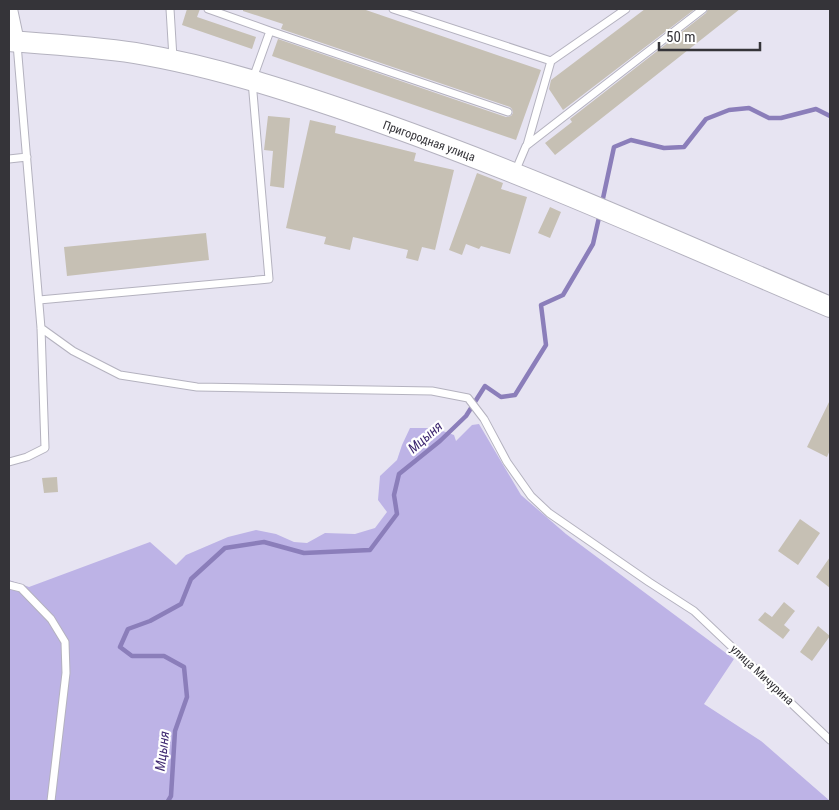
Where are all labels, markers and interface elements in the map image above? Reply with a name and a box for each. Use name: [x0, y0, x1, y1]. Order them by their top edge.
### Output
scale bar: [659, 20, 760, 52]
text: 50 m: [666, 28, 696, 46]
street label: Пригородная улица: [381, 118, 477, 164]
water label: Мцыня: [405, 417, 446, 456]
street label: улица Мичурина: [727, 642, 797, 708]
water label: Мцыня: [152, 730, 172, 772]

